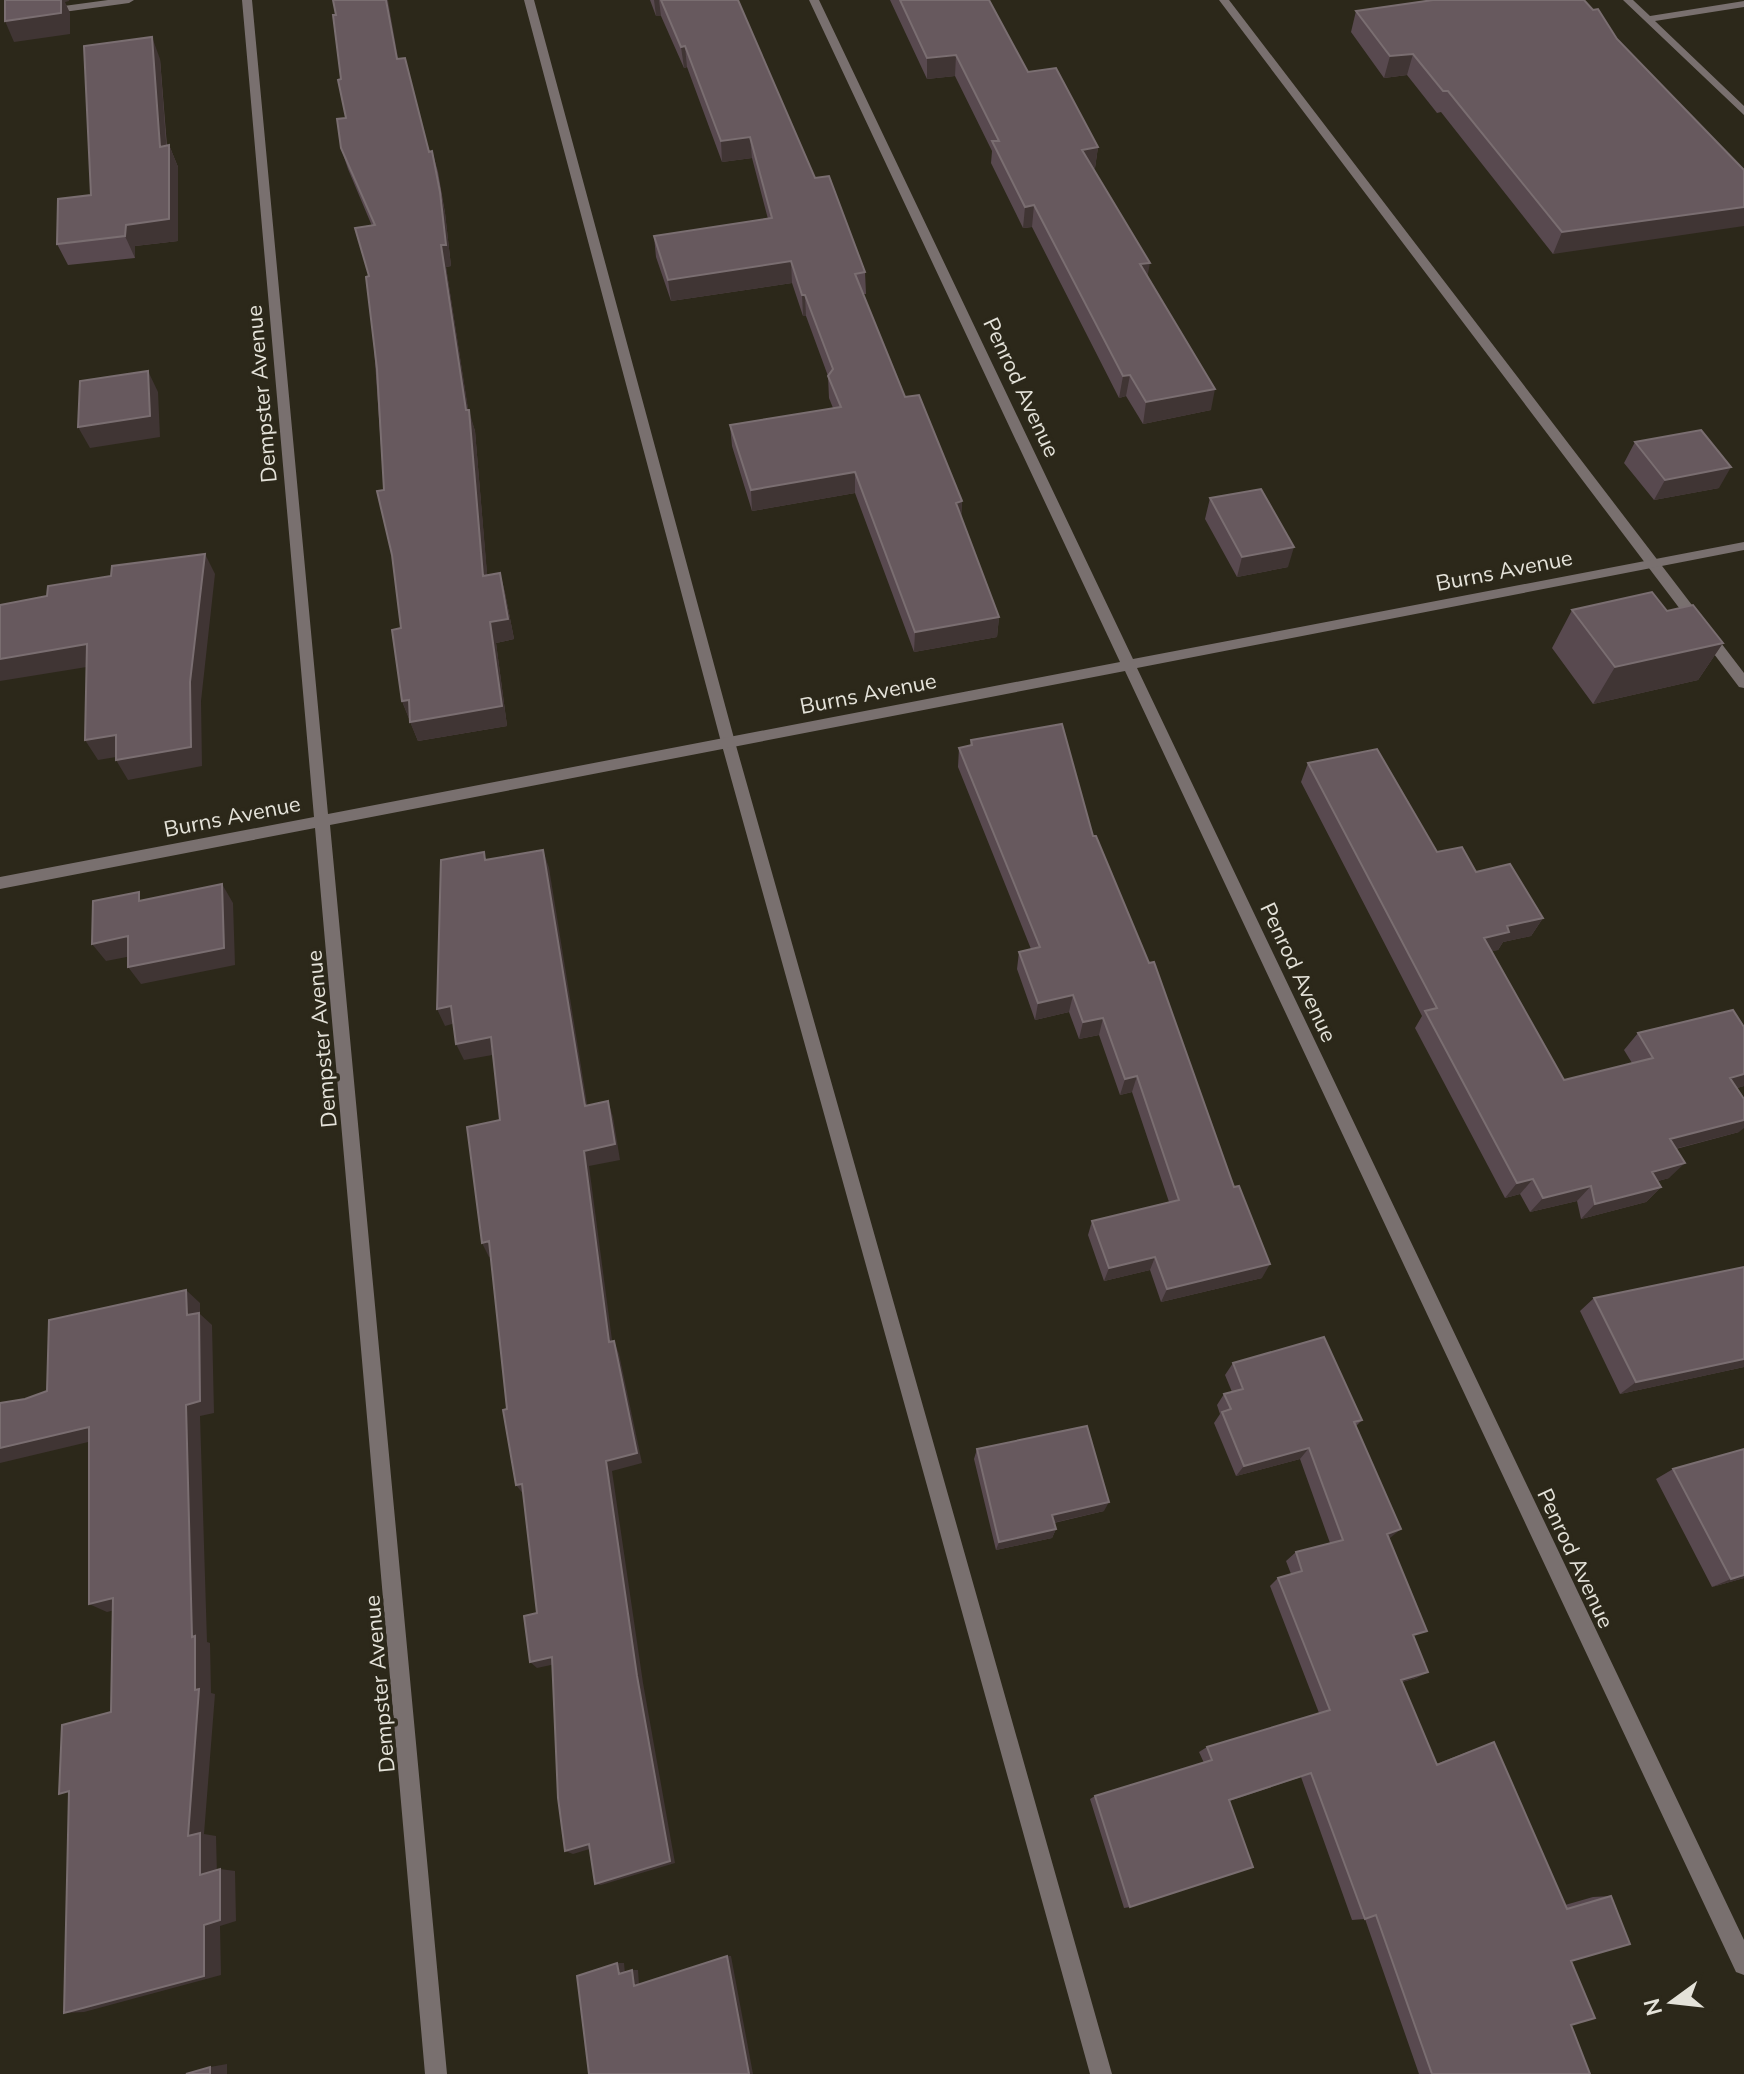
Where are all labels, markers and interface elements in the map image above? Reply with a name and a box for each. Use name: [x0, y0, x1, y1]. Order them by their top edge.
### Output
street label: Dempster Avenue: [239, 304, 285, 484]
street label: Penrod Avenue: [976, 313, 1067, 462]
street label: Burns Avenue: [1433, 543, 1575, 599]
street label: Burns Avenue: [797, 666, 939, 722]
street label: Burns Avenue: [161, 789, 303, 845]
street label: Penrod Avenue: [1253, 898, 1344, 1047]
street label: Dempster Avenue: [299, 949, 345, 1129]
street label: Penrod Avenue: [1530, 1484, 1621, 1633]
street label: Dempster Avenue: [357, 1594, 403, 1774]
north arrow: [1632, 1962, 1712, 2042]
text: N: [1637, 1995, 1670, 2019]

